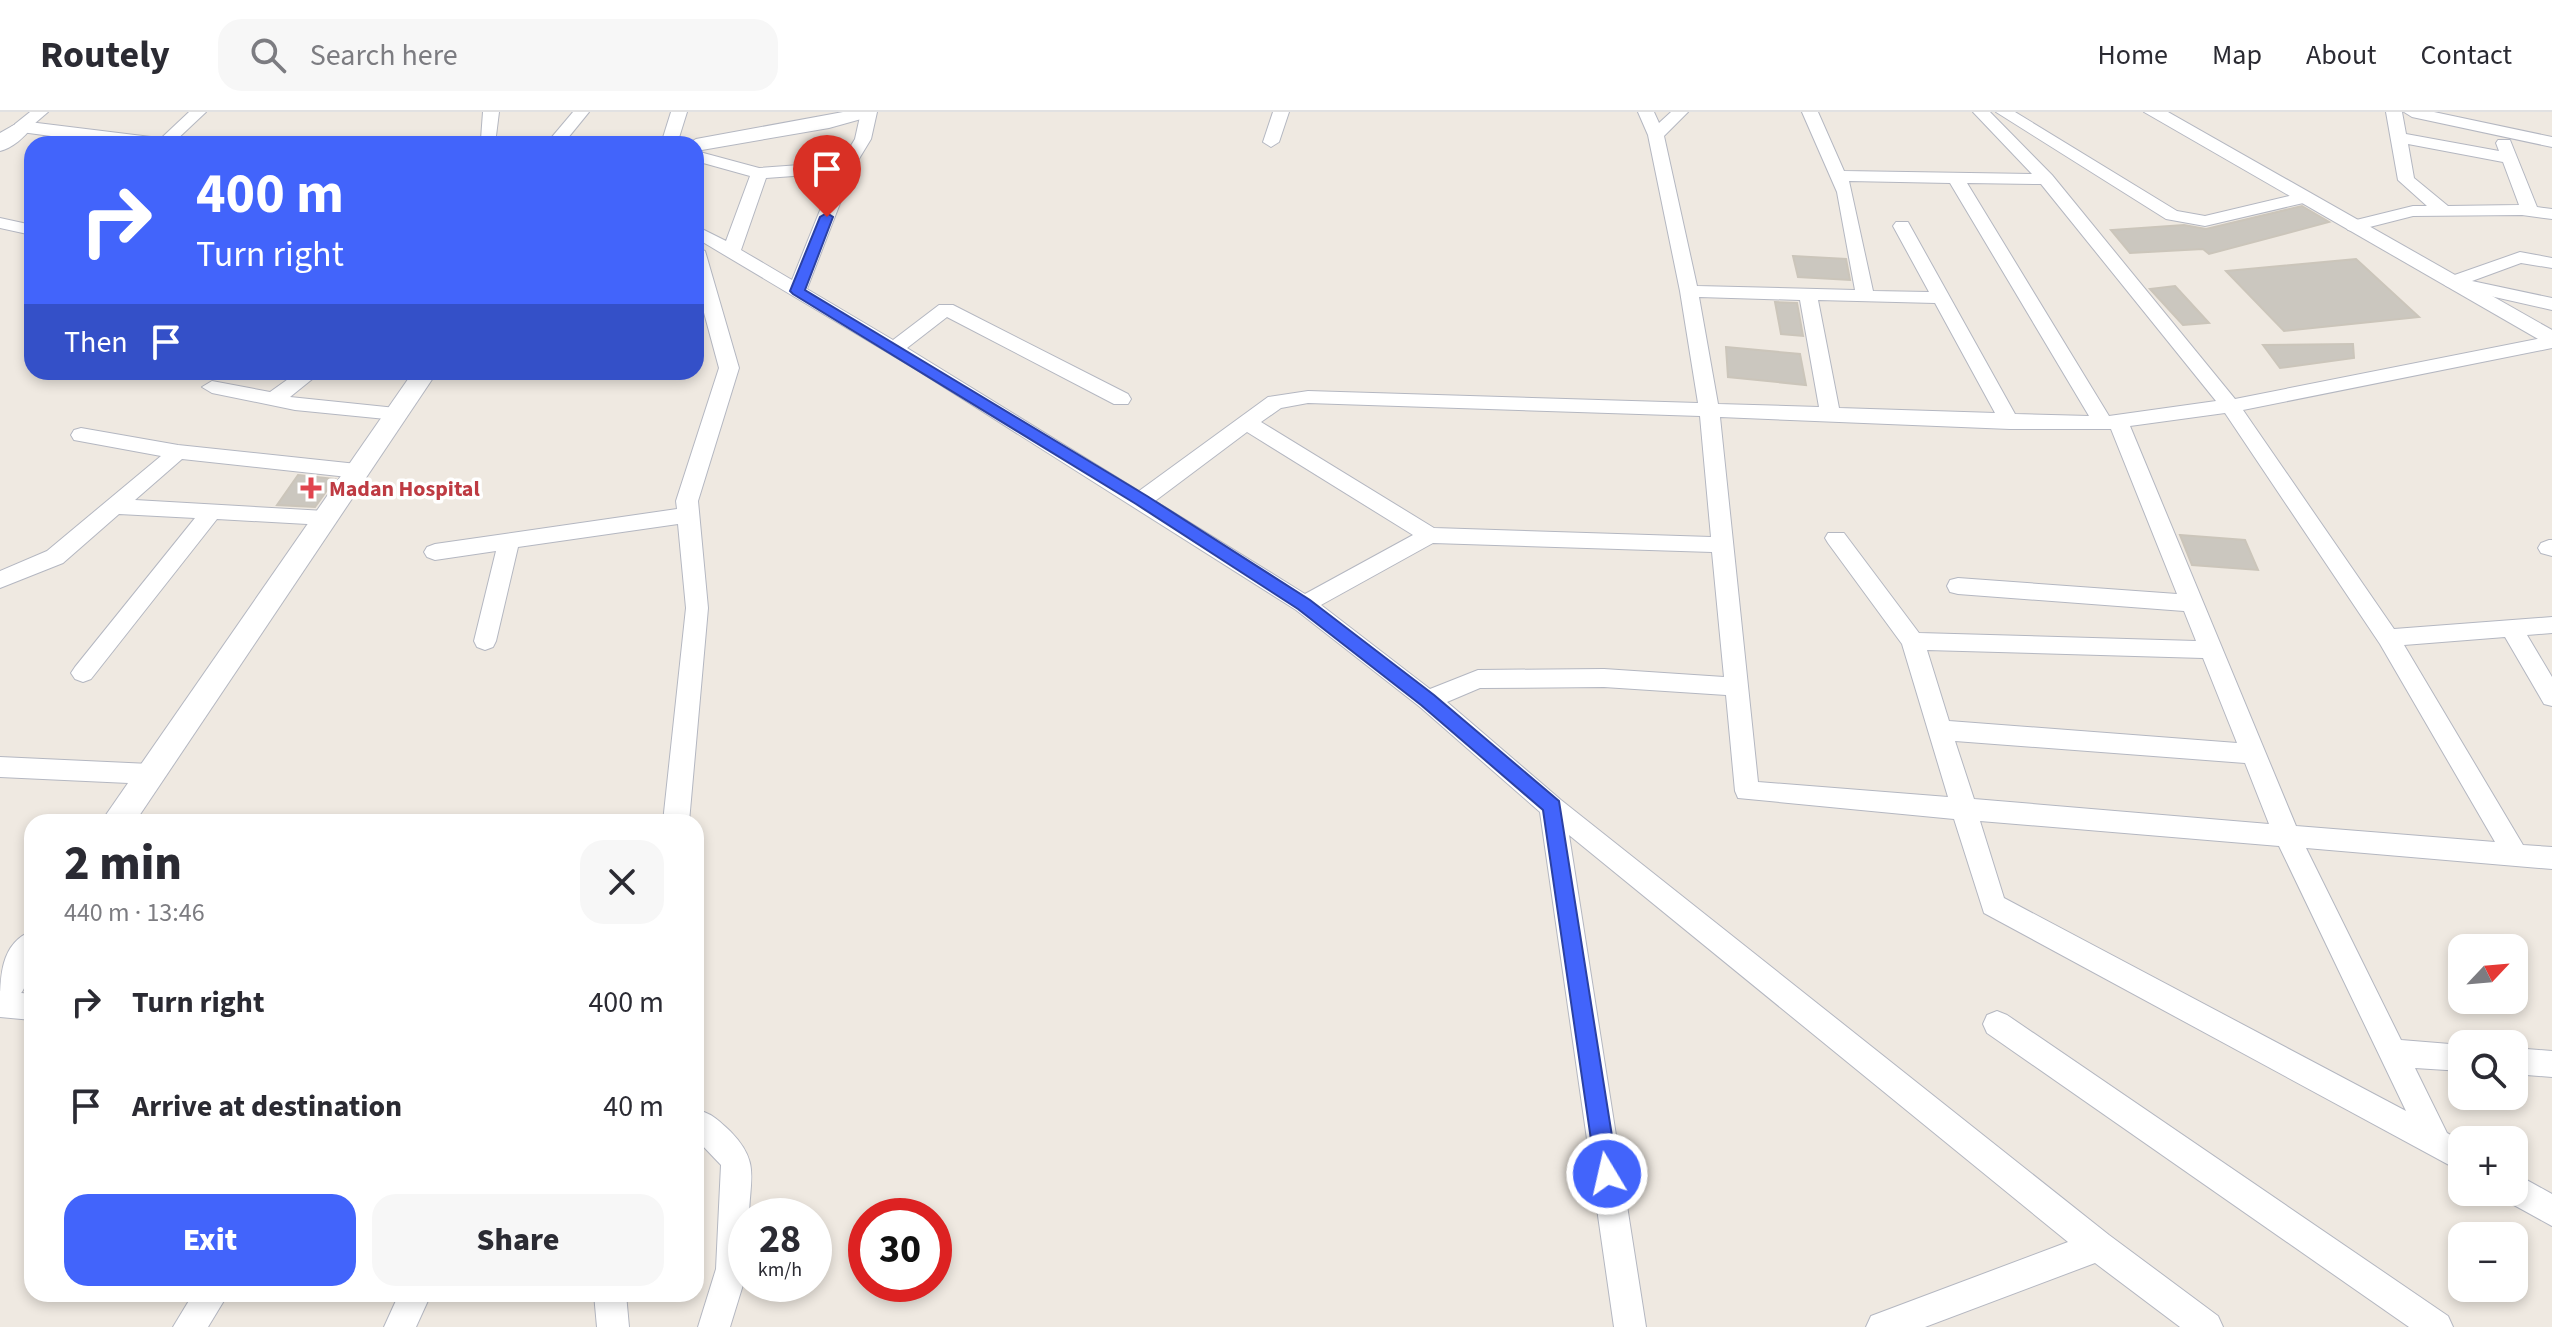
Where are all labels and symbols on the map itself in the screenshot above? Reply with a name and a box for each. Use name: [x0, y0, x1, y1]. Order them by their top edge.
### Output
pin: [793, 135, 861, 217]
place label: Madan Hospital: [329, 473, 480, 505]
marker: Madan Hospital: [300, 477, 322, 499]
north arrow: [2448, 934, 2528, 1014]
position arrow: [1565, 1132, 1649, 1216]
speed limit sign: 30: [848, 1198, 952, 1302]

